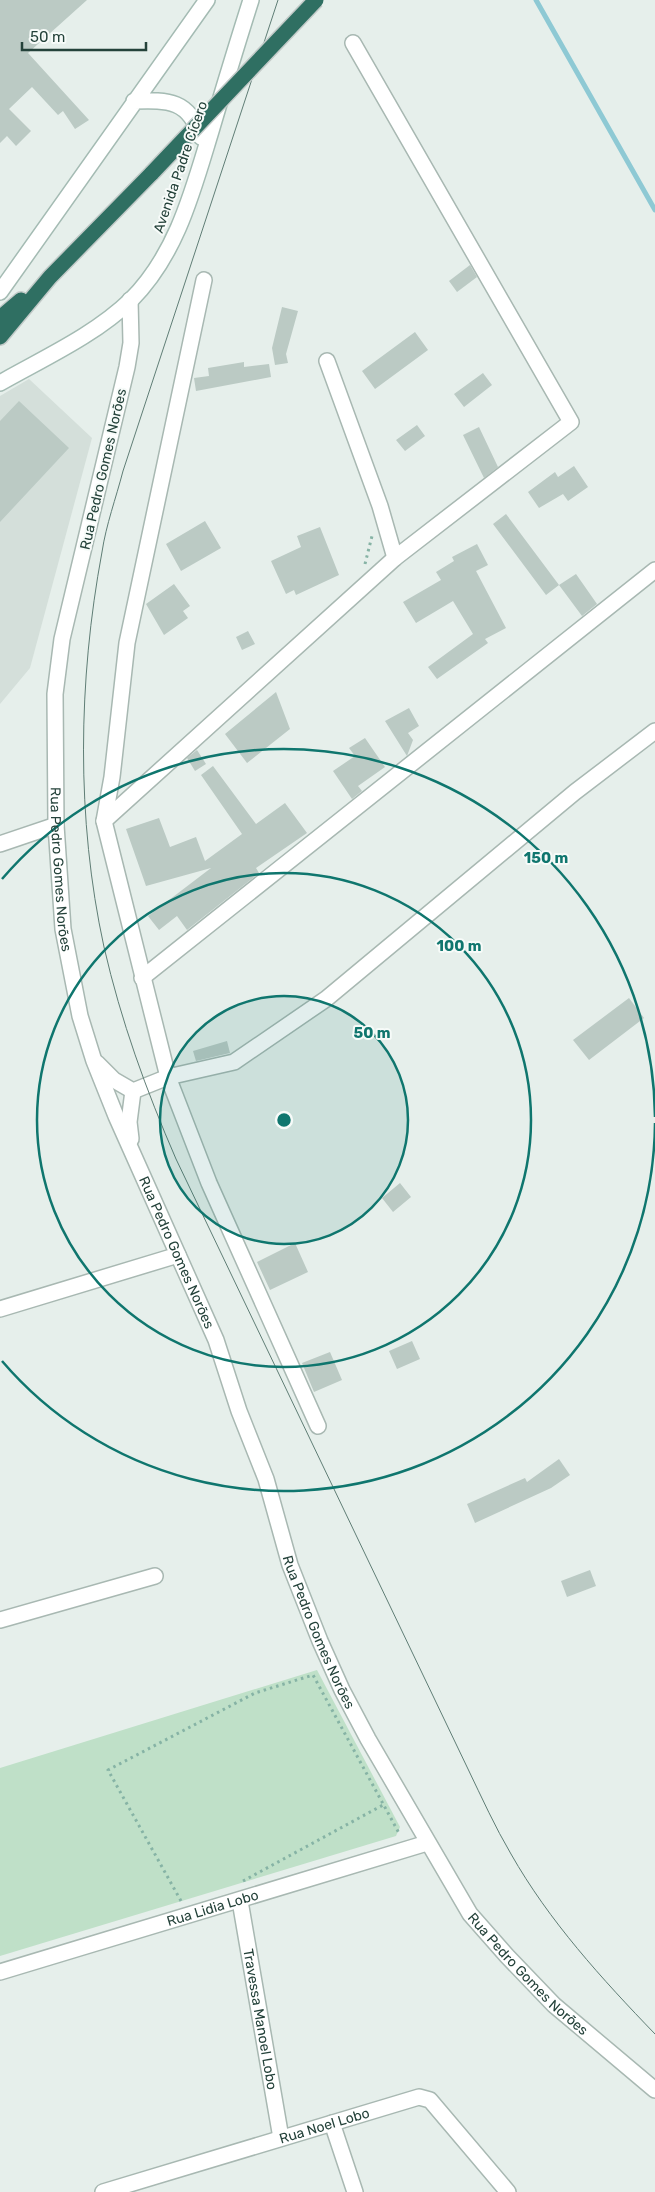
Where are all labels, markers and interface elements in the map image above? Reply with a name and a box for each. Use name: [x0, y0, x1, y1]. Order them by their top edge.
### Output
scale bar: [22, 20, 146, 52]
text: 50 m: [30, 28, 65, 46]
street label: Avenida Padre Cícero: [150, 99, 211, 235]
street label: Rua Pedro Gomes Norões: [77, 387, 130, 551]
street label: Rua Pedro Gomes Norões: [47, 787, 75, 953]
text: 150 m: [524, 849, 568, 867]
text: 100 m: [437, 937, 481, 955]
text: 50 m: [354, 1024, 390, 1042]
centre of rings: [275, 1111, 293, 1129]
street label: Rua Pedro Gomes Norões: [135, 1174, 218, 1331]
street label: Rua Pedro Gomes Norões: [279, 1554, 358, 1712]
street label: Rua Lidia Lobo: [165, 1886, 261, 1930]
street label: Rua Pedro Gomes Norões: [464, 1909, 591, 2039]
street label: Travessa Manoel Lobo: [239, 1948, 281, 2091]
street label: Rua Noel Lobo: [277, 2104, 372, 2148]

